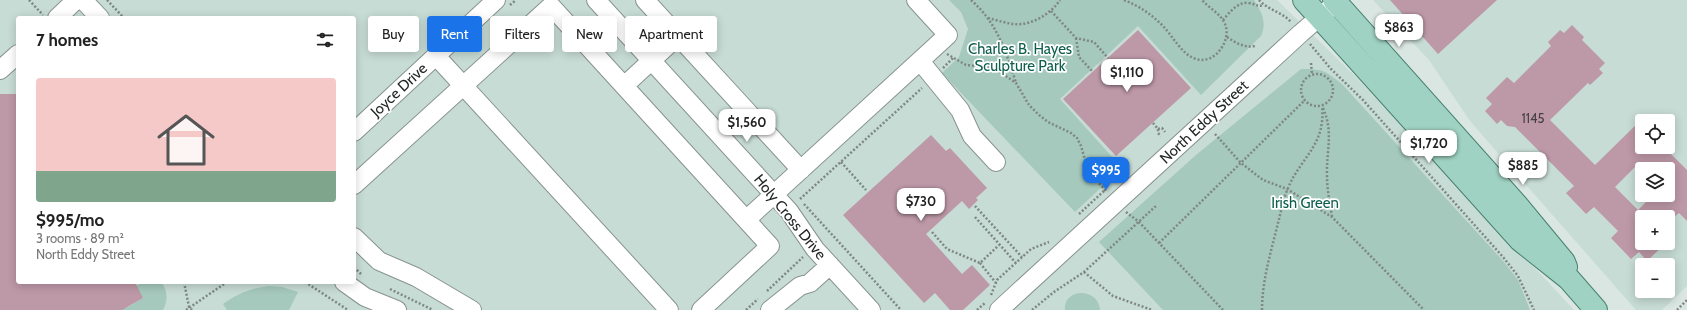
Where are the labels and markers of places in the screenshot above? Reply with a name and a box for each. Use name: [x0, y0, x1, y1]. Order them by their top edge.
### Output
pin: $863: [1375, 14, 1423, 48]
pin: $1,110: [1094, 59, 1160, 93]
pin: $1,560: [714, 109, 780, 143]
pin: $1,720: [1396, 130, 1462, 164]
pin: $885: [1499, 152, 1547, 186]
pin: $995: [1082, 157, 1130, 191]
pin: $730: [897, 188, 945, 222]

